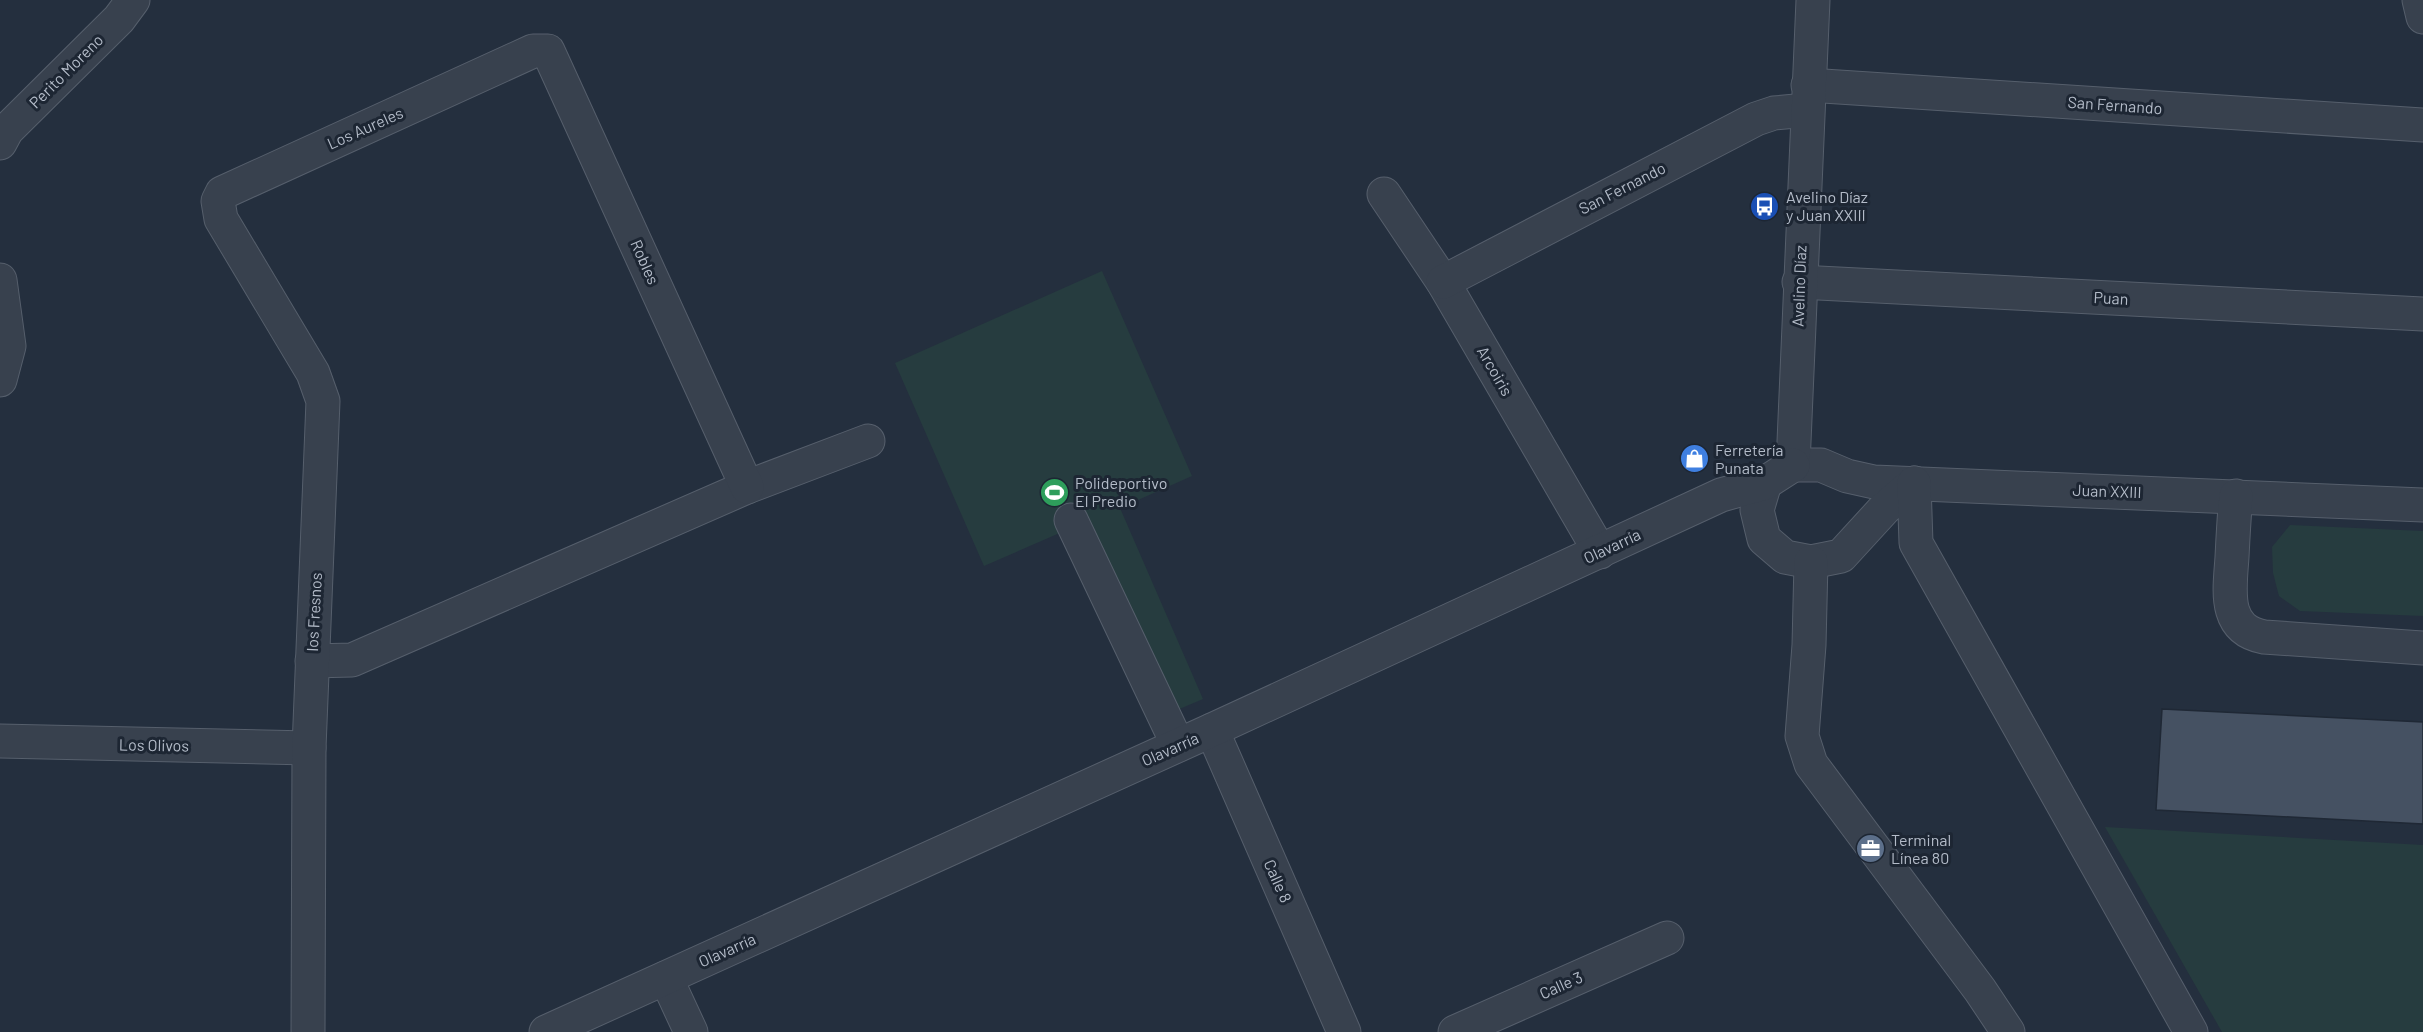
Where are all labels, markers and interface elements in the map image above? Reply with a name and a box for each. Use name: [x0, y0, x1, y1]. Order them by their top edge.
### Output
street label: Perito Moreno: [25, 30, 107, 112]
street label: San Fernando: [2067, 92, 2163, 117]
street label: Los Aureles: [324, 102, 406, 153]
street label: San Fernando: [1575, 158, 1668, 218]
place label: Avelino Díaz y Juan XXIII: [1786, 187, 1868, 224]
bus stop icon: Avelino Díaz y Juan XXIII: [1749, 190, 1781, 222]
street label: Robles: [627, 236, 664, 287]
street label: Avelino Díaz: [1788, 245, 1809, 327]
street label: Puan: [2093, 287, 2129, 308]
street label: Arcoiris: [1474, 343, 1517, 399]
place label: Ferretería Punata: [1715, 440, 1783, 477]
shop icon: Ferretería Punata: [1678, 443, 1710, 475]
place label: Polideportivo El Predio: [1075, 473, 1167, 510]
sports icon: Polideportivo El Predio: [1038, 476, 1070, 508]
street label: Juan XXIII: [2072, 480, 2142, 501]
street label: Olavarría: [1580, 524, 1643, 567]
street label: los Fresnos: [302, 572, 325, 652]
street label: Olavarría: [1138, 728, 1201, 770]
street label: Los Olivos: [119, 734, 189, 755]
place label: Terminal Línea 80: [1891, 830, 1951, 867]
office icon: Terminal Línea 80: [1854, 833, 1886, 865]
street label: Calle 8: [1261, 856, 1296, 905]
street label: Olavarría: [695, 929, 758, 971]
street label: Calle 3: [1536, 967, 1585, 1002]

